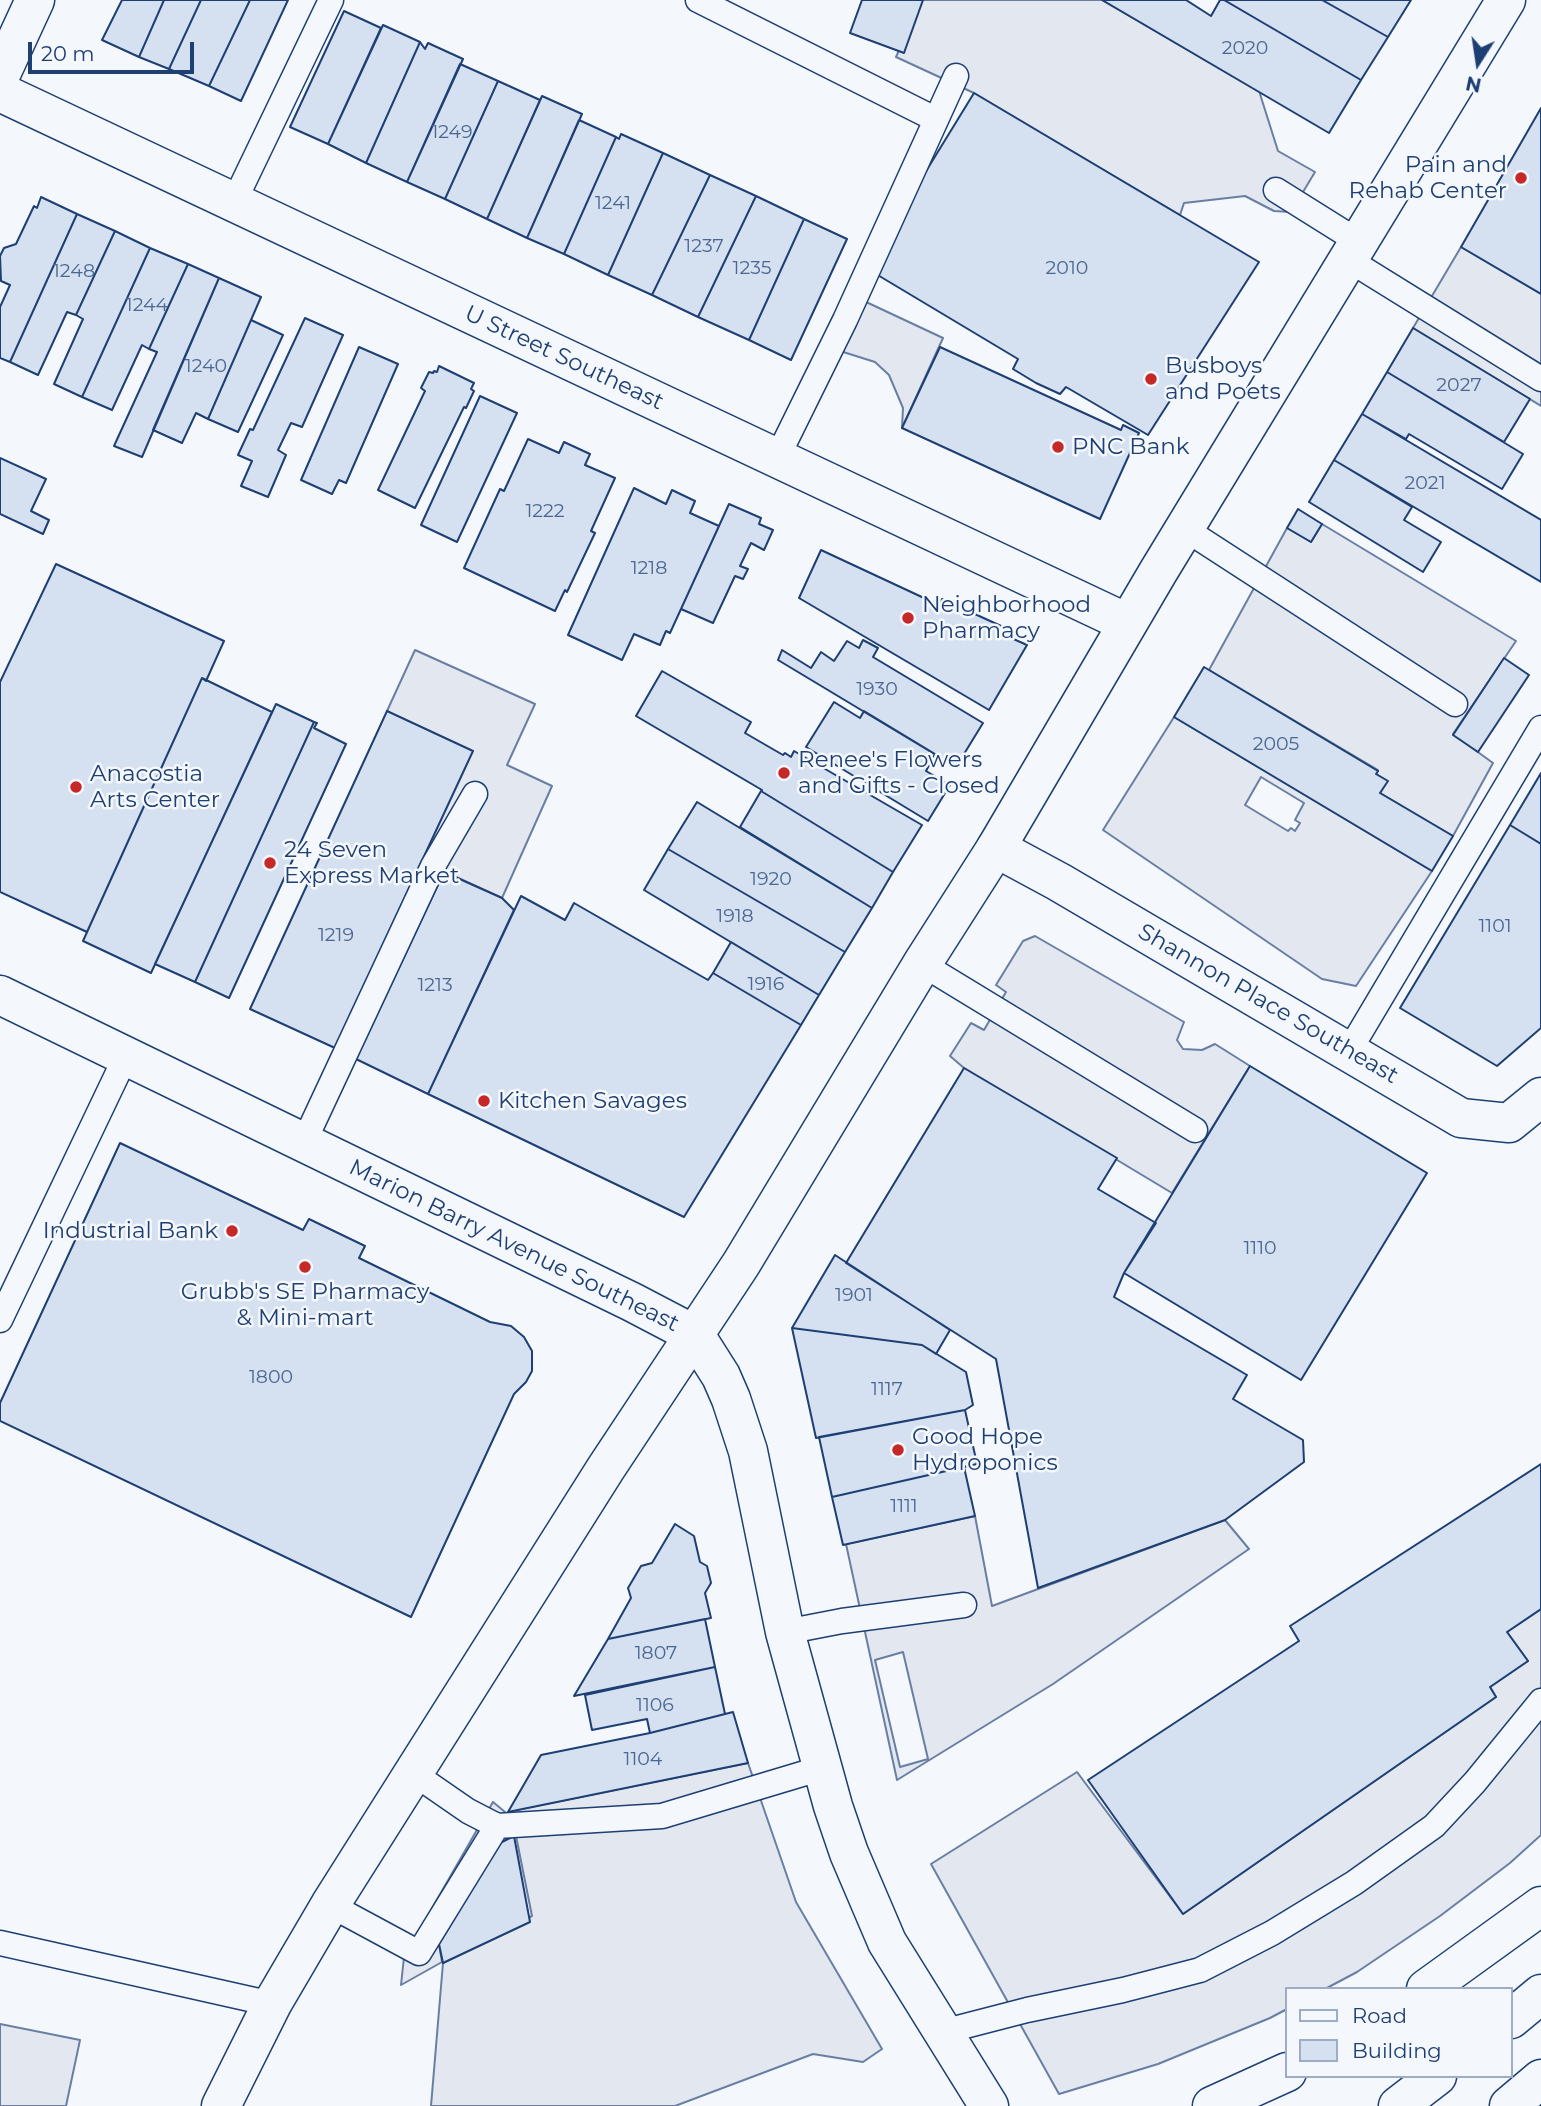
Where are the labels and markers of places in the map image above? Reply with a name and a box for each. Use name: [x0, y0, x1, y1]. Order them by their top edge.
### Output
place label: Pain and Rehab Center: [1348, 151, 1507, 205]
marker: Pain and Rehab Center: [1513, 170, 1529, 186]
place label: Busboys and Poets: [1165, 352, 1281, 406]
marker: Busboys and Poets: [1143, 371, 1159, 387]
place label: PNC Bank: [1072, 433, 1190, 461]
marker: PNC Bank: [1050, 439, 1066, 455]
place label: Neighborhood Pharmacy: [922, 591, 1091, 645]
marker: Neighborhood Pharmacy: [900, 610, 916, 626]
place label: Renee's Flowers and Gifts - Closed: [798, 746, 1000, 800]
place label: Anacostia Arts Center: [90, 760, 220, 814]
marker: Renee's Flowers and Gifts - Closed: [776, 765, 792, 781]
marker: Anacostia Arts Center: [68, 779, 84, 795]
place label: 24 Seven Express Market: [284, 836, 459, 890]
marker: 24 Seven Express Market: [262, 855, 278, 871]
place label: Kitchen Savages: [498, 1087, 687, 1115]
marker: Kitchen Savages: [476, 1093, 492, 1109]
place label: Industrial Bank: [43, 1217, 218, 1245]
marker: Industrial Bank: [224, 1223, 240, 1239]
marker: Grubb's SE Pharmacy & Mini-mart: [297, 1259, 313, 1275]
place label: Grubb's SE Pharmacy & Mini-mart: [181, 1278, 429, 1332]
place label: Good Hope Hydroponics: [912, 1423, 1058, 1477]
marker: Good Hope Hydroponics: [890, 1442, 906, 1458]

